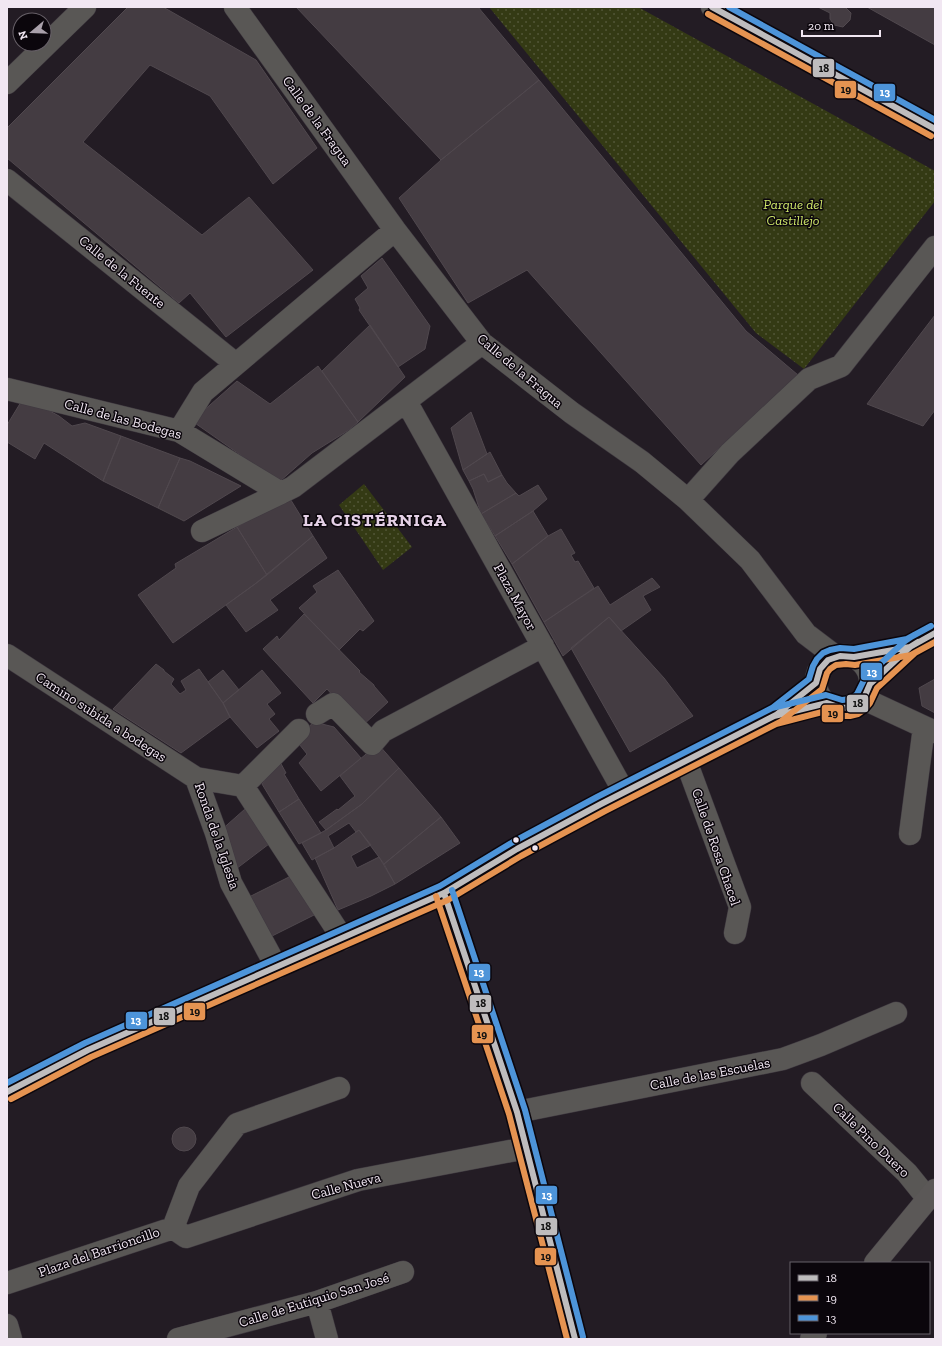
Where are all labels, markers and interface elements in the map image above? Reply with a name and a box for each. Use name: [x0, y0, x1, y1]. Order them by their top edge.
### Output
north arrow: [12, 12, 52, 52]
scale bar: [802, 12, 880, 38]
text: 20 m: [808, 19, 835, 33]
text: N: [15, 28, 31, 41]
line badge: 18: [812, 58, 835, 78]
text: 18: [819, 62, 829, 75]
street label: Calle de la Fragua: [279, 73, 355, 169]
line badge: 19: [834, 80, 857, 99]
text: 19: [841, 83, 851, 96]
line badge: 13: [873, 83, 896, 102]
text: 13: [880, 86, 890, 99]
park label: Parque del Castillejo: [763, 196, 823, 229]
street label: Calle de la Fuente: [75, 232, 169, 312]
street label: Calle de la Fragua: [474, 330, 567, 412]
street label: Calle de las Bodegas: [62, 395, 184, 443]
district label: LA CISTÉRNIGA: [303, 509, 447, 531]
street label: Plaza Mayor: [490, 561, 540, 633]
line badge: 13: [860, 662, 883, 681]
text: 13: [867, 666, 877, 679]
street label: Camino subida a bodegas: [32, 668, 170, 766]
line badge: 18: [846, 694, 869, 713]
text: 18: [853, 697, 863, 710]
line badge: 19: [821, 704, 844, 723]
text: 19: [828, 707, 838, 720]
street label: Ronda de la Iglesia: [191, 781, 243, 892]
street label: Calle de Rosa Chacel: [688, 786, 744, 908]
unlabelled marker: [511, 835, 521, 845]
unlabelled marker: [530, 843, 540, 853]
line badge: 13: [468, 963, 491, 982]
text: 13: [474, 966, 484, 979]
line badge: 18: [469, 994, 492, 1013]
text: 18: [476, 997, 486, 1010]
line badge: 19: [183, 1002, 206, 1021]
text: 19: [190, 1005, 200, 1018]
line badge: 18: [153, 1007, 176, 1026]
text: 18: [159, 1010, 169, 1023]
line badge: 13: [125, 1011, 148, 1030]
text: 13: [131, 1014, 141, 1027]
line badge: 19: [471, 1024, 494, 1044]
text: 19: [477, 1028, 487, 1041]
street label: Calle de las Escuelas: [648, 1054, 772, 1094]
street label: Calle Pino Duero: [829, 1099, 913, 1181]
street label: Calle Nueva: [309, 1169, 383, 1203]
line badge: 13: [535, 1185, 558, 1205]
text: 13: [542, 1189, 552, 1202]
line badge: 18: [535, 1217, 558, 1236]
text: 18: [541, 1220, 551, 1233]
street label: Plaza del Barrioncillo: [36, 1223, 162, 1281]
line badge: 19: [534, 1247, 557, 1266]
text: 19: [541, 1250, 551, 1263]
legend: [790, 1262, 930, 1334]
street label: Calle de Eutiquio San José: [237, 1269, 392, 1331]
text: 18: [826, 1271, 837, 1285]
text: 19: [826, 1291, 837, 1305]
text: 13: [826, 1311, 837, 1325]

